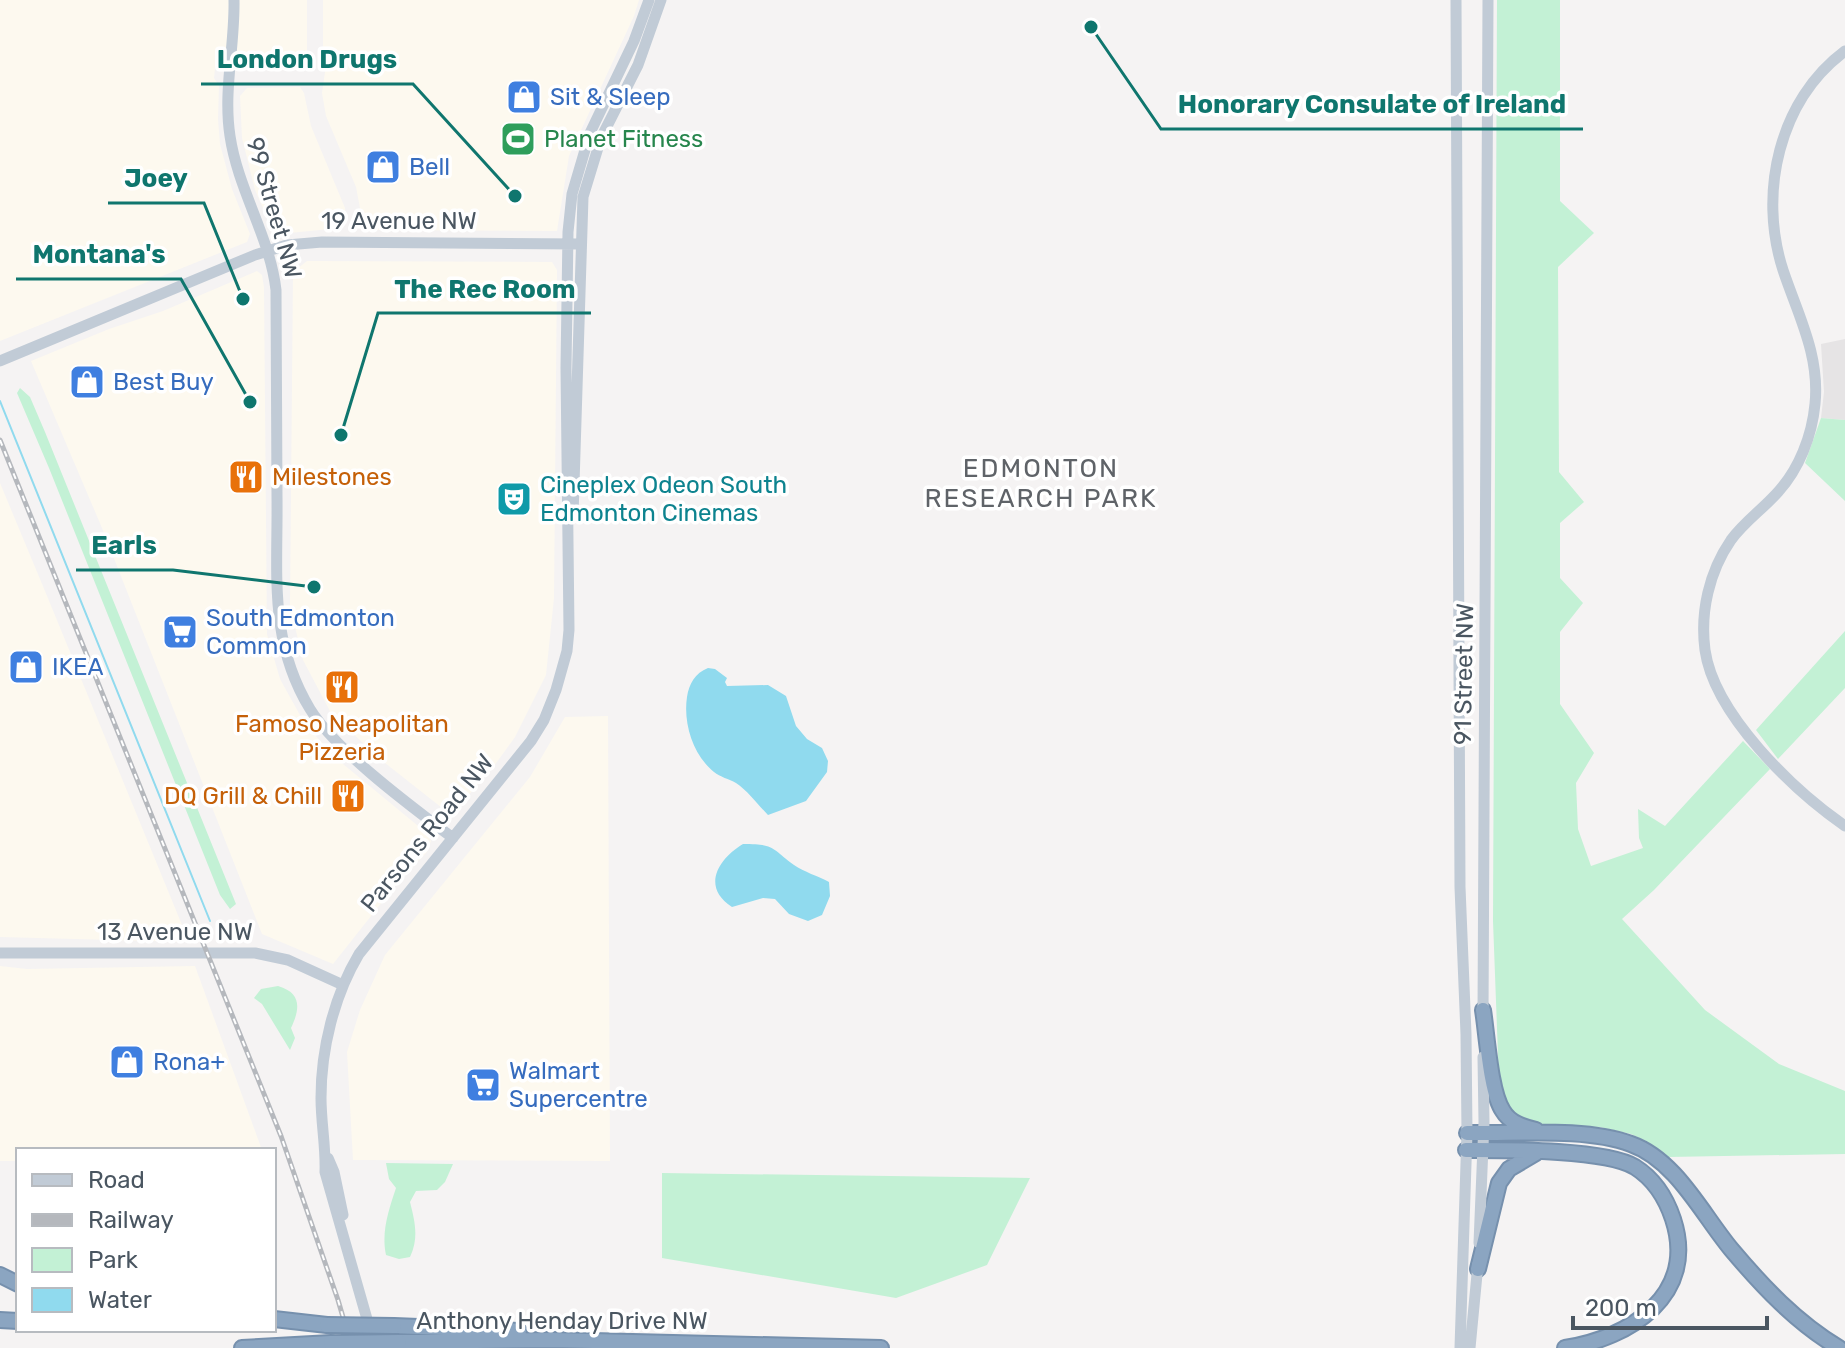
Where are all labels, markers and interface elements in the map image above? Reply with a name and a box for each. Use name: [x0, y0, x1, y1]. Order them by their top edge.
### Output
callout: London Drugs: [201, 34, 413, 84]
text: London Drugs: [217, 44, 397, 75]
shop icon: Sit & Sleep: [505, 78, 543, 116]
callout: Honorary Consulate of Ireland: [1161, 79, 1583, 129]
place label: Sit & Sleep: [550, 83, 670, 111]
text: Honorary Consulate of Ireland: [1178, 89, 1566, 120]
sports icon: Planet Fitness: [499, 120, 537, 158]
place label: Planet Fitness: [544, 125, 703, 153]
street label: 99 Street NW: [240, 134, 308, 282]
shop icon: Bell: [364, 148, 402, 186]
callout: Joey: [108, 153, 204, 203]
place label: Bell: [409, 153, 450, 181]
text: Joey: [124, 163, 188, 194]
street label: 19 Avenue NW: [321, 207, 477, 235]
callout: Montana's: [16, 229, 181, 279]
text: Montana's: [32, 239, 166, 270]
callout: The Rec Room: [378, 263, 591, 313]
text: The Rec Room: [394, 274, 576, 305]
shop icon: Best Buy: [68, 363, 106, 401]
place label: Best Buy: [113, 368, 214, 396]
district label: EDMONTON RESEARCH PARK: [924, 453, 1158, 514]
restaurant icon: Milestones: [227, 458, 265, 496]
place label: Milestones: [272, 463, 392, 491]
place label: Cineplex Odeon South Edmonton Cinemas: [540, 471, 787, 527]
theatre icon: Cineplex Odeon South Edmonton Cinemas: [495, 480, 533, 518]
callout: Earls: [76, 520, 173, 570]
text: Earls: [91, 530, 157, 561]
street label: 91 Street NW: [1449, 603, 1479, 745]
place label: South Edmonton Common: [206, 604, 395, 660]
supermarket icon: South Edmonton Common: [161, 613, 199, 651]
shop icon: IKEA: [7, 648, 45, 686]
place label: IKEA: [52, 653, 104, 681]
restaurant icon: Famoso Neapolitan Pizzeria: [323, 668, 361, 706]
place label: Famoso Neapolitan Pizzeria: [235, 710, 449, 766]
street label: Parsons Road NW: [355, 748, 499, 918]
restaurant icon: DQ Grill & Chill: [329, 777, 367, 815]
place label: DQ Grill & Chill: [164, 782, 322, 810]
street label: 13 Avenue NW: [97, 918, 253, 946]
shop icon: Rona+: [108, 1043, 146, 1081]
place label: Rona+: [153, 1048, 225, 1076]
place label: Walmart Supercentre: [509, 1057, 648, 1113]
supermarket icon: Walmart Supercentre: [464, 1066, 502, 1104]
legend: [16, 1148, 276, 1332]
text: Road: [88, 1166, 145, 1194]
text: Railway: [88, 1206, 174, 1234]
text: Park: [88, 1246, 139, 1274]
scale bar: [1573, 1280, 1767, 1330]
text: Water: [88, 1286, 152, 1314]
text: 200 m: [1585, 1294, 1657, 1322]
street label: Anthony Henday Drive NW: [416, 1307, 708, 1335]

